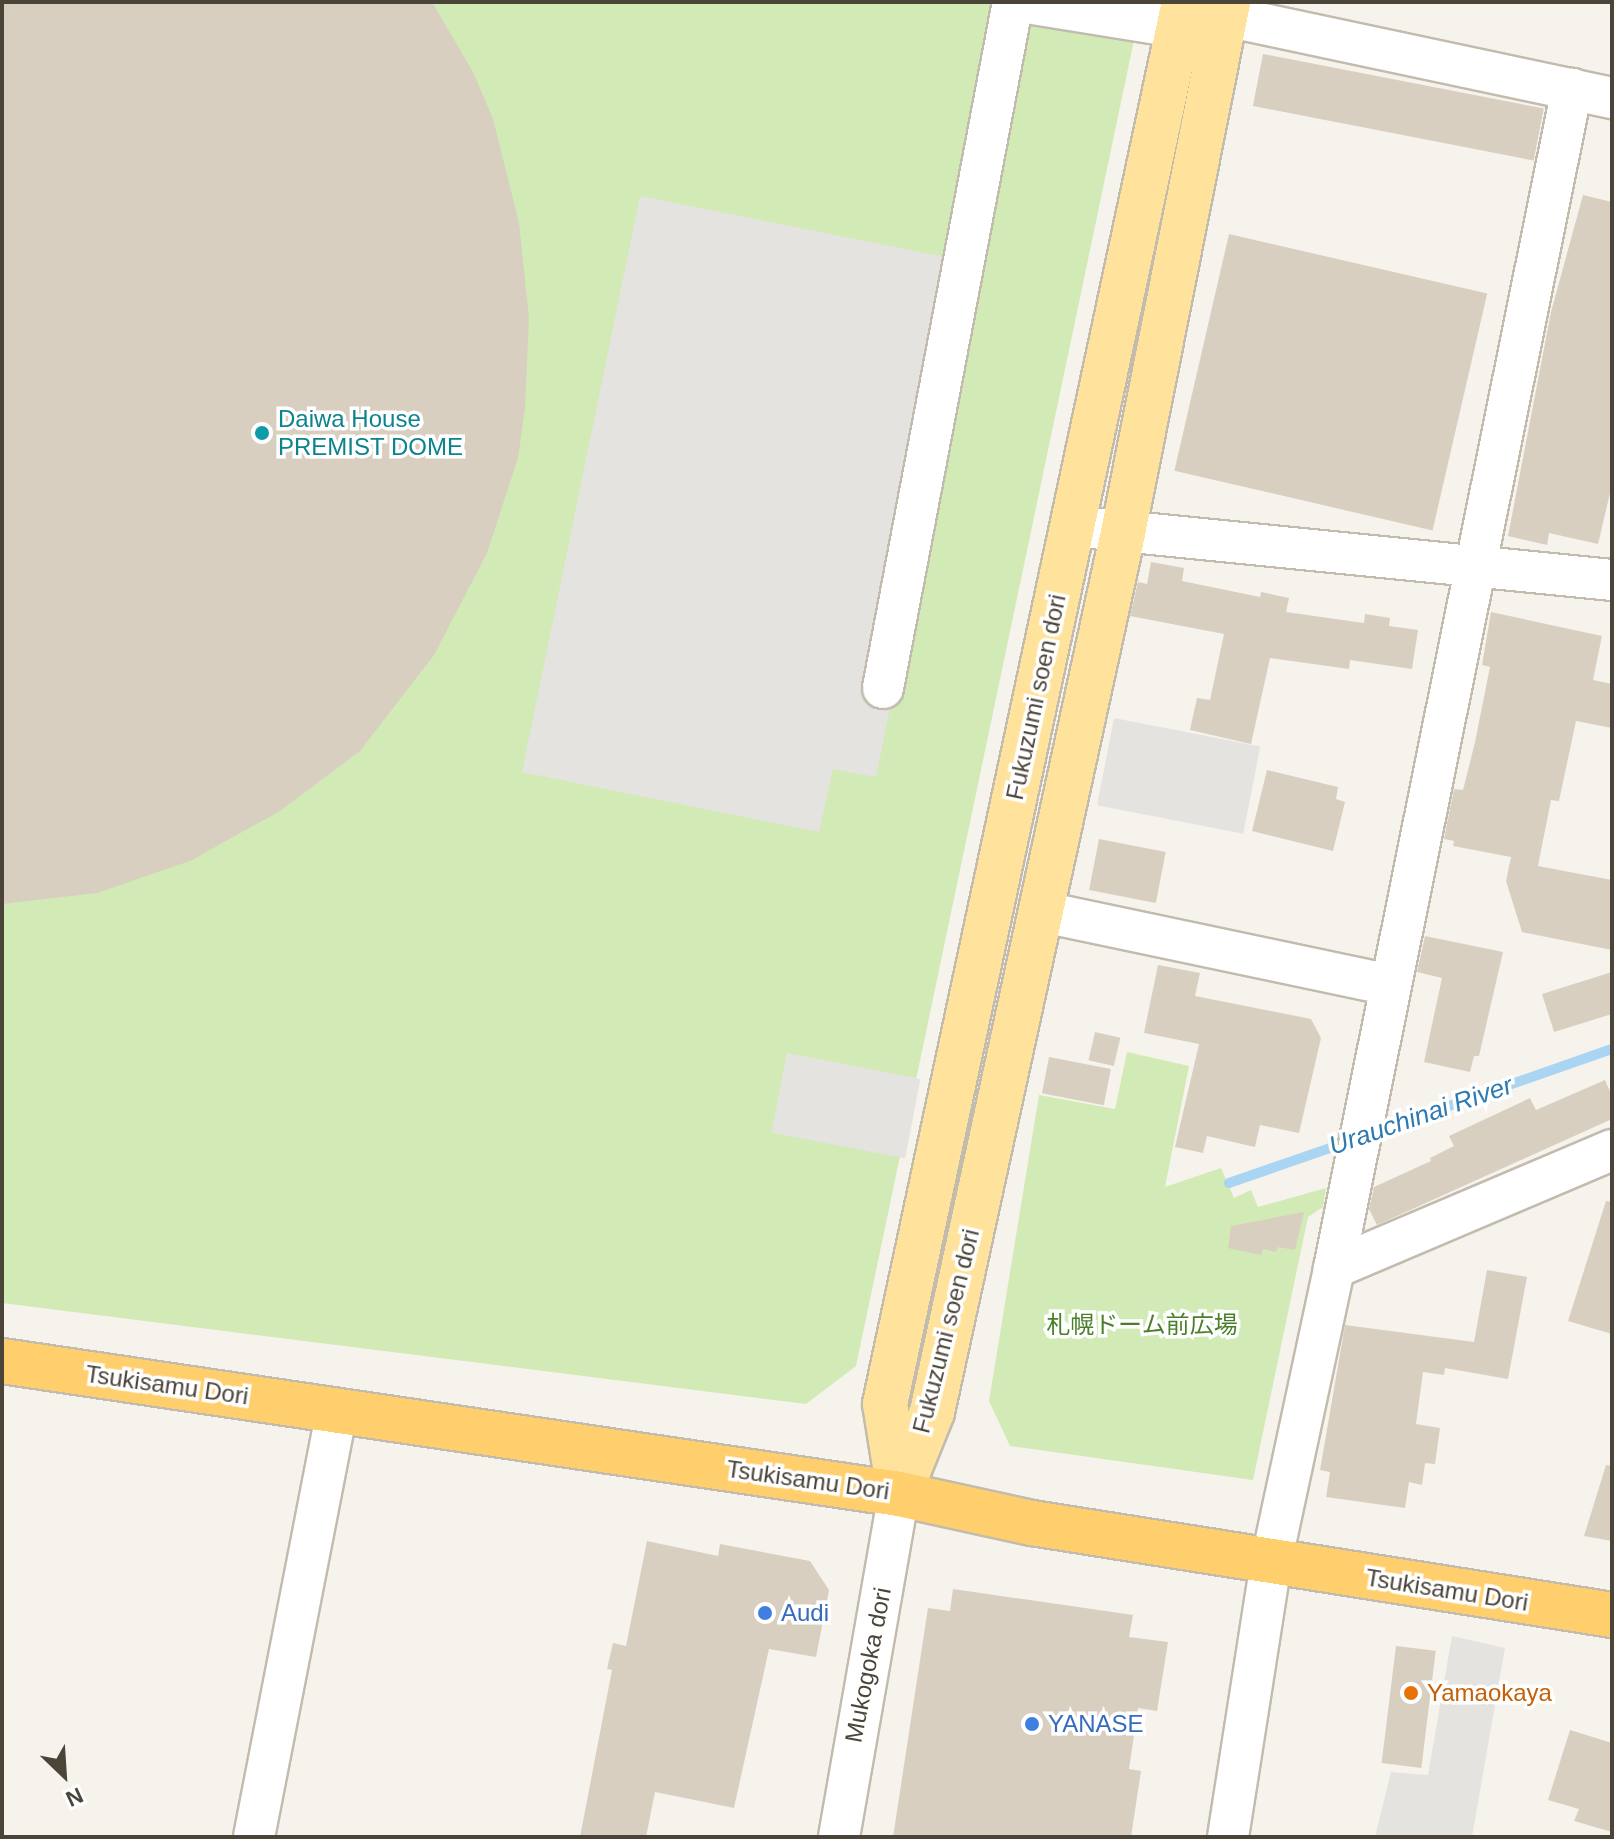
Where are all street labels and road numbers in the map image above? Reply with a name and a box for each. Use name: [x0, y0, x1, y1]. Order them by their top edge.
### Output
street label: Fukuzumi soen dori: [1000, 592, 1072, 802]
street label: Fukuzumi soen dori: [907, 1226, 985, 1436]
street label: Tsukisamu Dori: [84, 1359, 250, 1411]
street label: Tsukisamu Dori: [725, 1454, 891, 1506]
street label: Tsukisamu Dori: [1364, 1563, 1530, 1617]
street label: Mukogoka dori: [839, 1585, 897, 1745]

